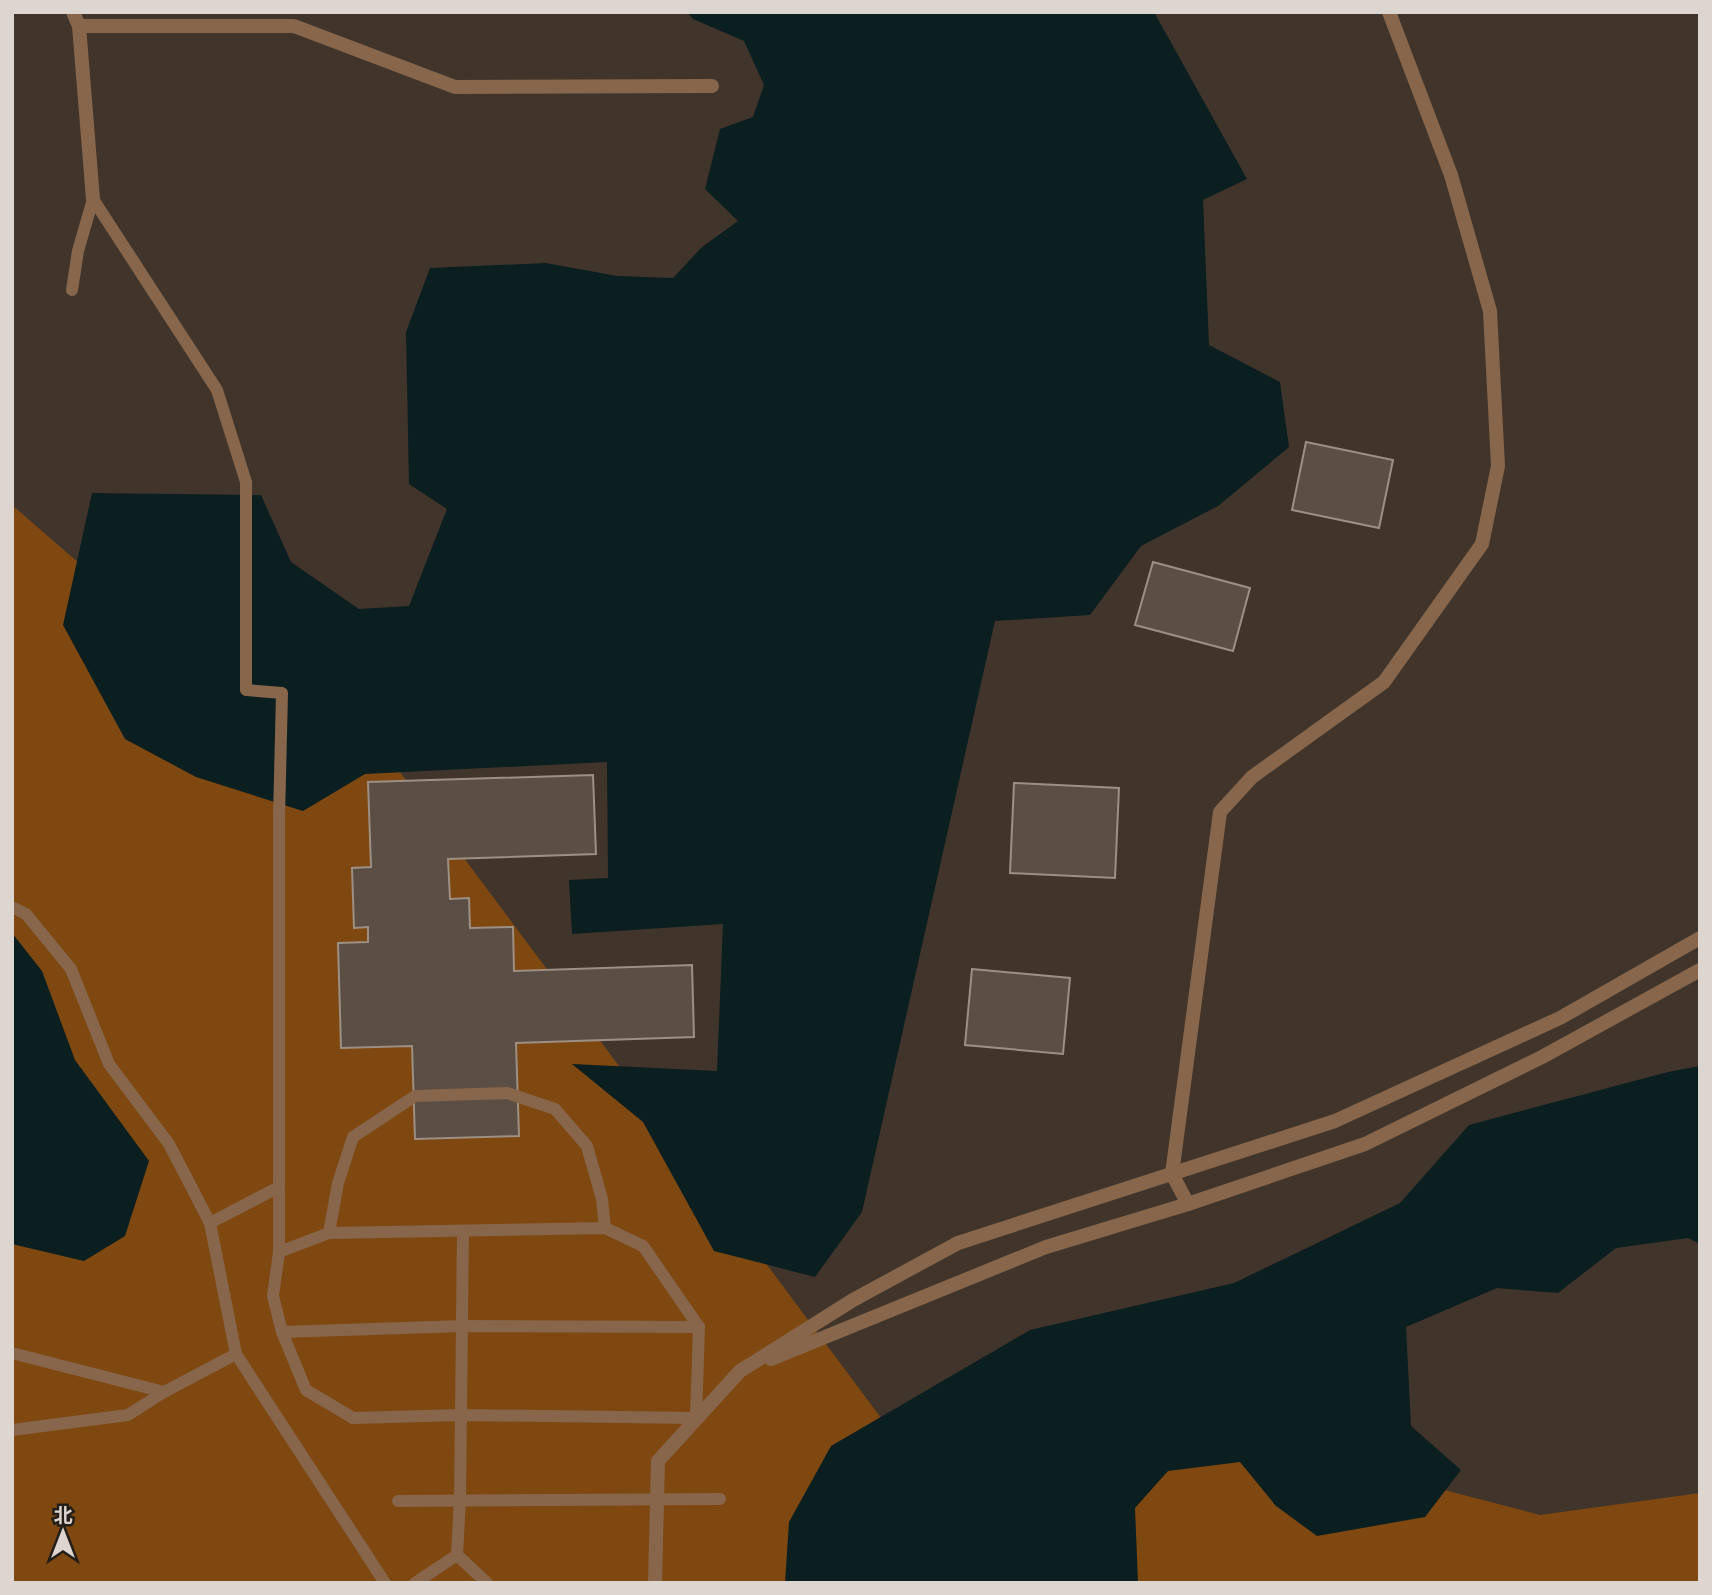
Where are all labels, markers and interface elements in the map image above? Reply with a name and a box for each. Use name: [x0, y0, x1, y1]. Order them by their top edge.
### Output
north arrow: [28, 1497, 98, 1567]
text: 北: [53, 1504, 73, 1526]

